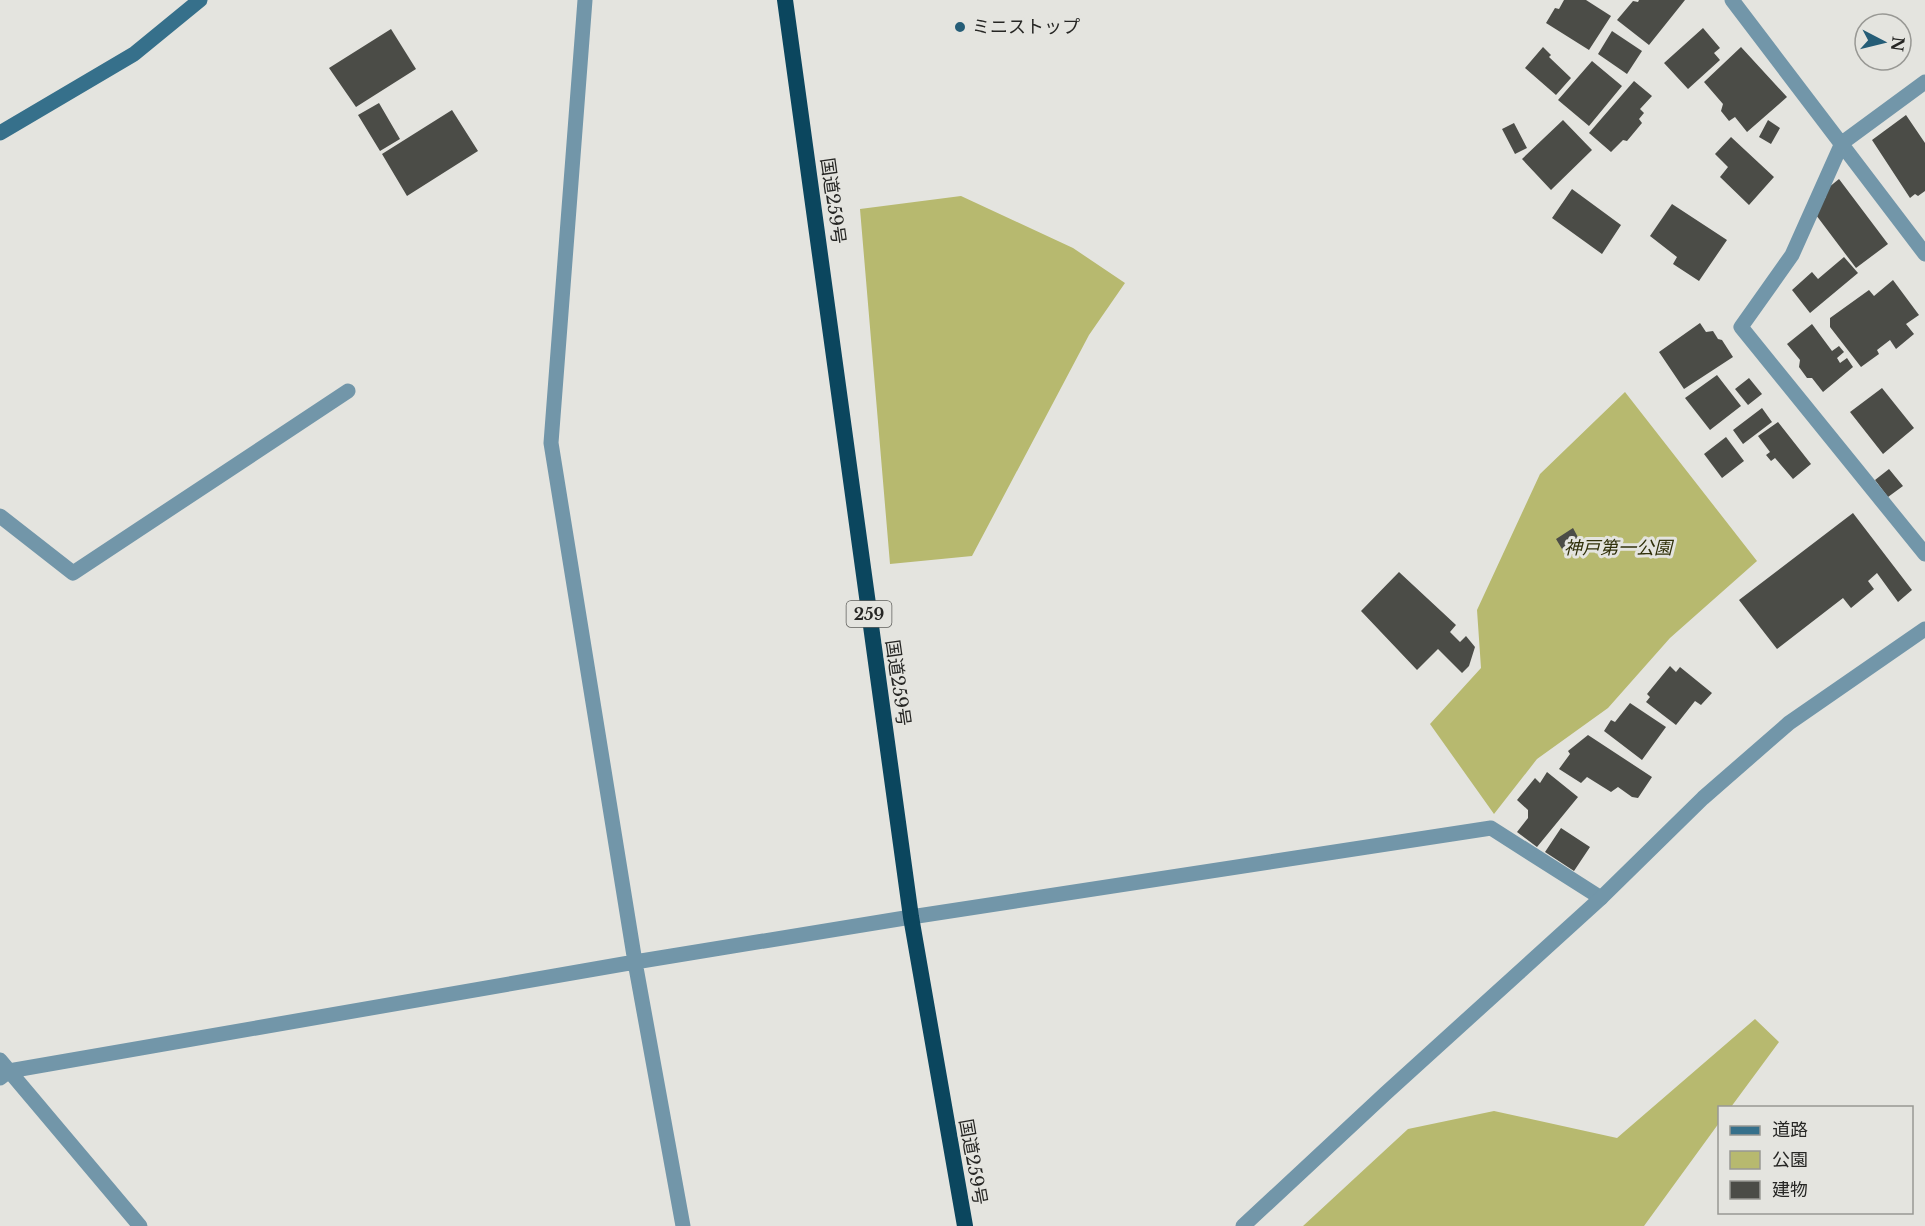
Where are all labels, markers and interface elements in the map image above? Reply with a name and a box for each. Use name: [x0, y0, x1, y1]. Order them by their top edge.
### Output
north arrow: [1853, 12, 1913, 72]
place label: ミニストップ: [972, 16, 1080, 38]
marker: ミニストップ: [953, 20, 967, 34]
text: N: [1887, 35, 1909, 53]
street label: 国道259号: [816, 156, 850, 246]
park label: 神戸第一公園: [1564, 537, 1675, 559]
road number: 259: [846, 601, 892, 627]
street label: 国道259号: [881, 638, 915, 728]
legend: [1718, 1106, 1913, 1214]
street label: 国道259号: [955, 1117, 991, 1207]
text: 道路: [1772, 1119, 1808, 1141]
text: 公園: [1772, 1149, 1808, 1171]
text: 建物: [1772, 1179, 1808, 1201]

